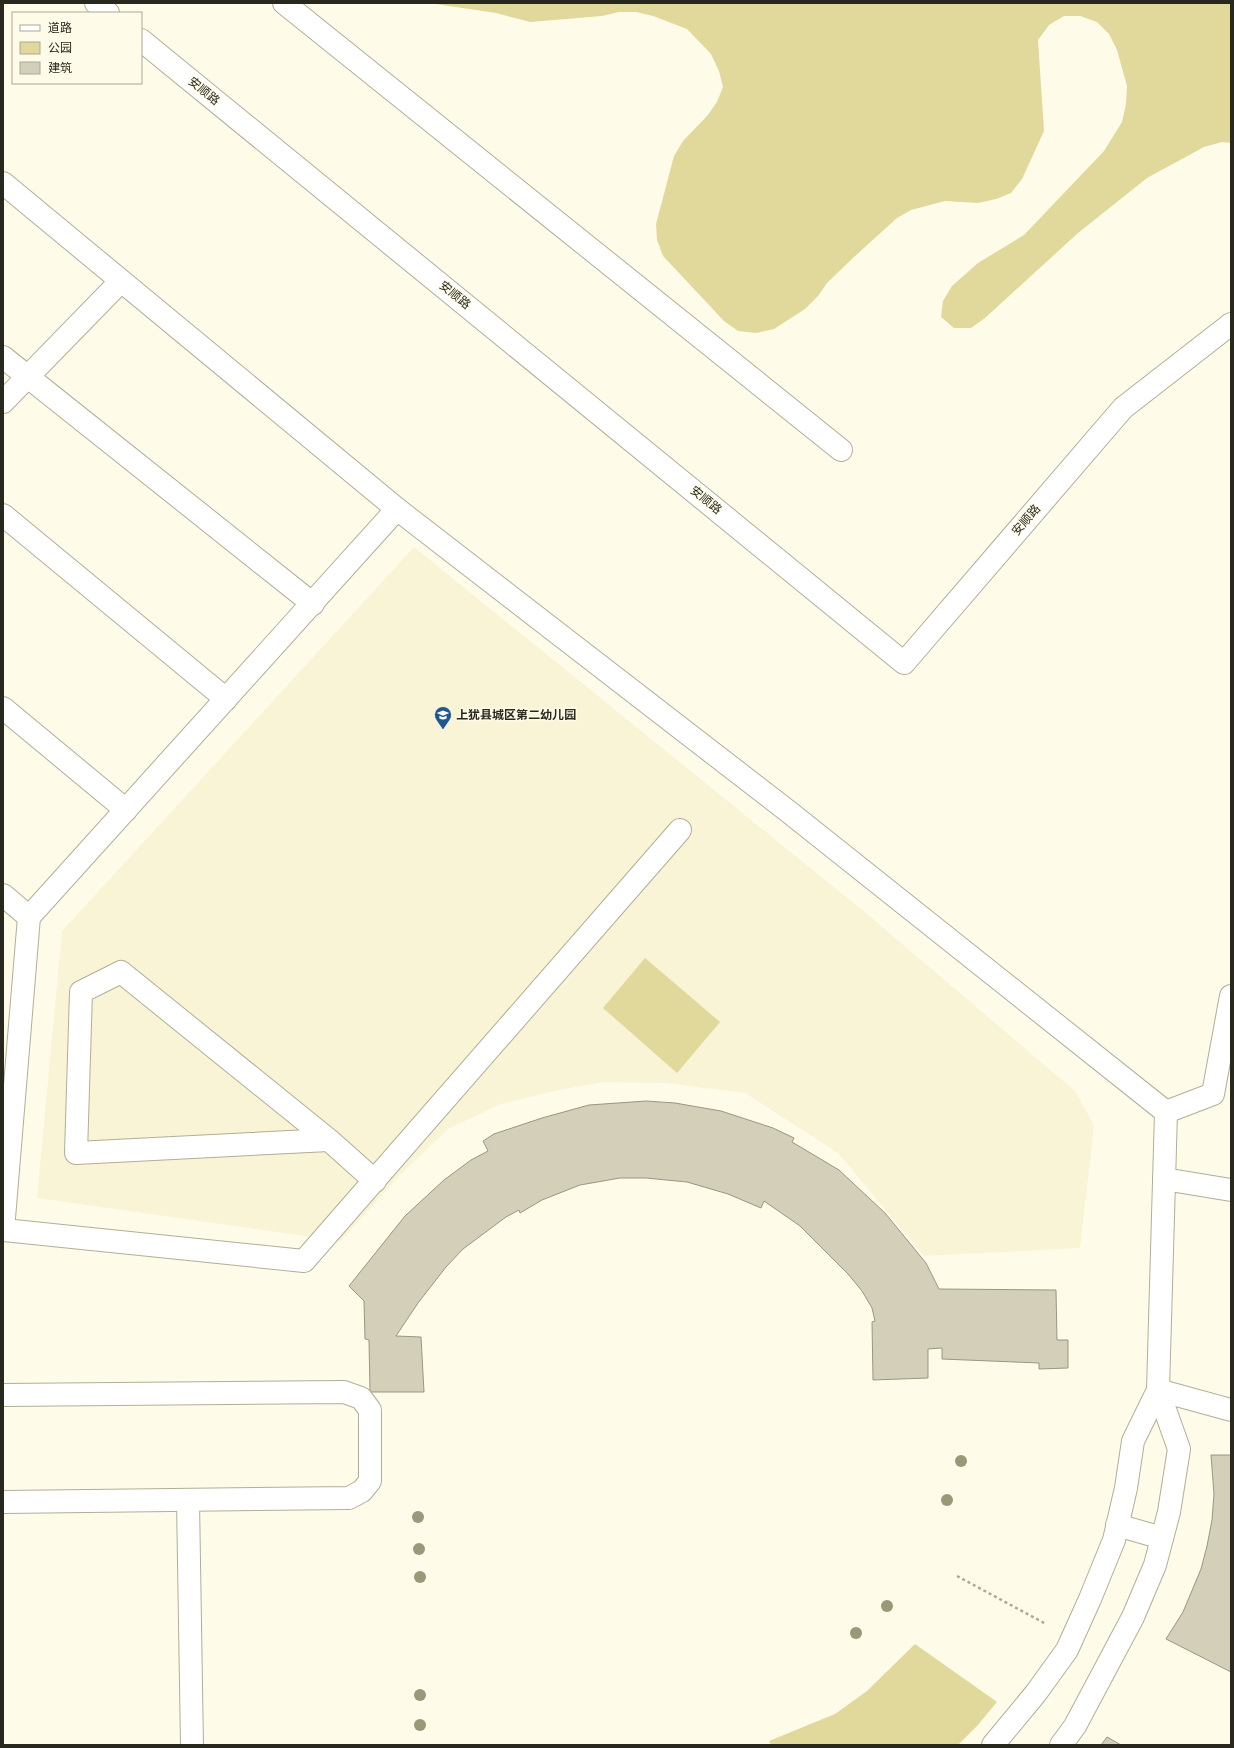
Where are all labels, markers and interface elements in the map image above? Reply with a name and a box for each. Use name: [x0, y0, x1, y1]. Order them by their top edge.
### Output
legend: [12, 12, 142, 84]
text: 道路: [48, 21, 72, 35]
text: 公园: [48, 41, 72, 55]
text: 建筑: [48, 61, 72, 75]
street label: 安顺路: [186, 74, 222, 108]
street label: 安顺路: [437, 278, 473, 312]
street label: 安顺路: [688, 483, 724, 517]
street label: 安顺路: [1009, 502, 1043, 538]
school or university icon: 上犹县城区第二幼儿园: [433, 705, 453, 730]
place label: 上犹县城区第二幼儿园: [456, 708, 576, 722]

